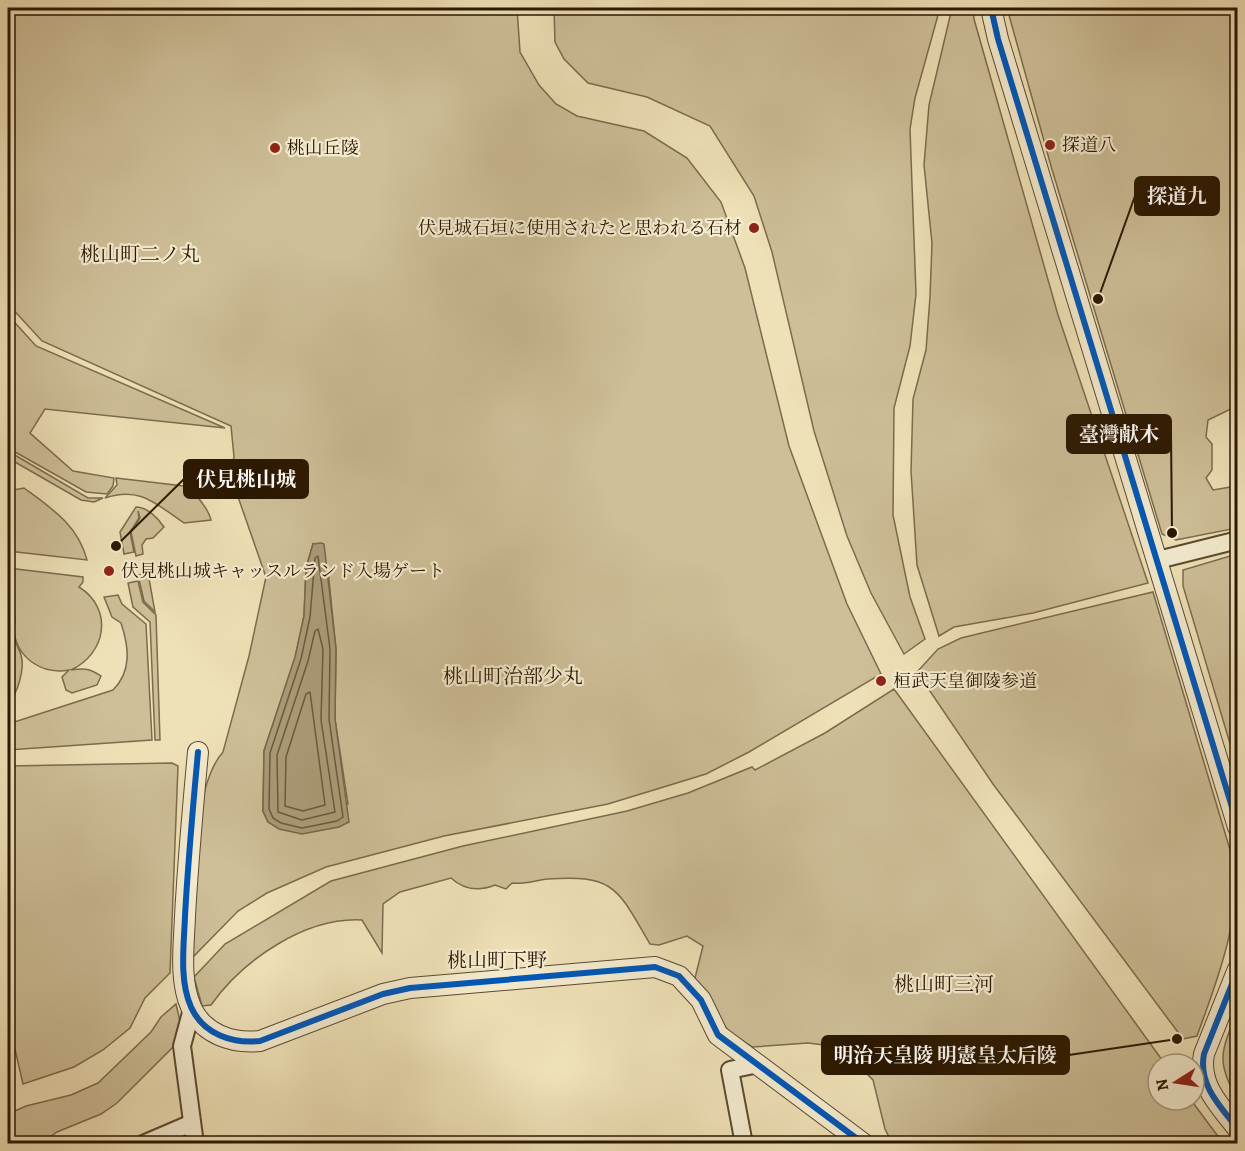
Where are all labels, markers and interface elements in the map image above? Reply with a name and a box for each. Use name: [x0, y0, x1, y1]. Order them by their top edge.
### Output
place label: 探道八: [1062, 133, 1116, 157]
place label: 桃山丘陵: [287, 136, 359, 160]
marker: 探道八: [1043, 138, 1057, 152]
marker: 桃山丘陵: [268, 141, 282, 155]
callout: 探道九: [1135, 177, 1219, 215]
text: 探道九: [1147, 183, 1207, 210]
place label: 伏見城石垣に使用されたと思われる石材: [418, 216, 742, 240]
marker: 伏見城石垣に使用されたと思われる石材: [747, 221, 761, 235]
district label: 桃山町二ノ丸: [80, 241, 200, 268]
callout: 臺灣献木: [1067, 415, 1171, 453]
text: 臺灣献木: [1079, 421, 1159, 448]
callout: 伏見桃山城: [184, 460, 308, 498]
text: 伏見桃山城: [196, 466, 296, 493]
place label: 伏見桃山城キャッスルランド入場ゲート: [121, 559, 445, 583]
marker: 伏見桃山城キャッスルランド入場ゲート: [102, 564, 116, 578]
district label: 桃山町治部少丸: [443, 663, 583, 690]
place label: 桓武天皇御陵参道: [893, 669, 1037, 693]
marker: 桓武天皇御陵参道: [874, 674, 888, 688]
district label: 桃山町下野: [447, 947, 547, 974]
district label: 桃山町三河: [894, 971, 994, 998]
callout: 明治天皇陵 明憲皇太后陵: [822, 1036, 1069, 1074]
text: 明治天皇陵 明憲皇太后陵: [833, 1042, 1057, 1069]
north arrow: [1146, 1052, 1206, 1112]
text: N: [1150, 1077, 1174, 1093]

